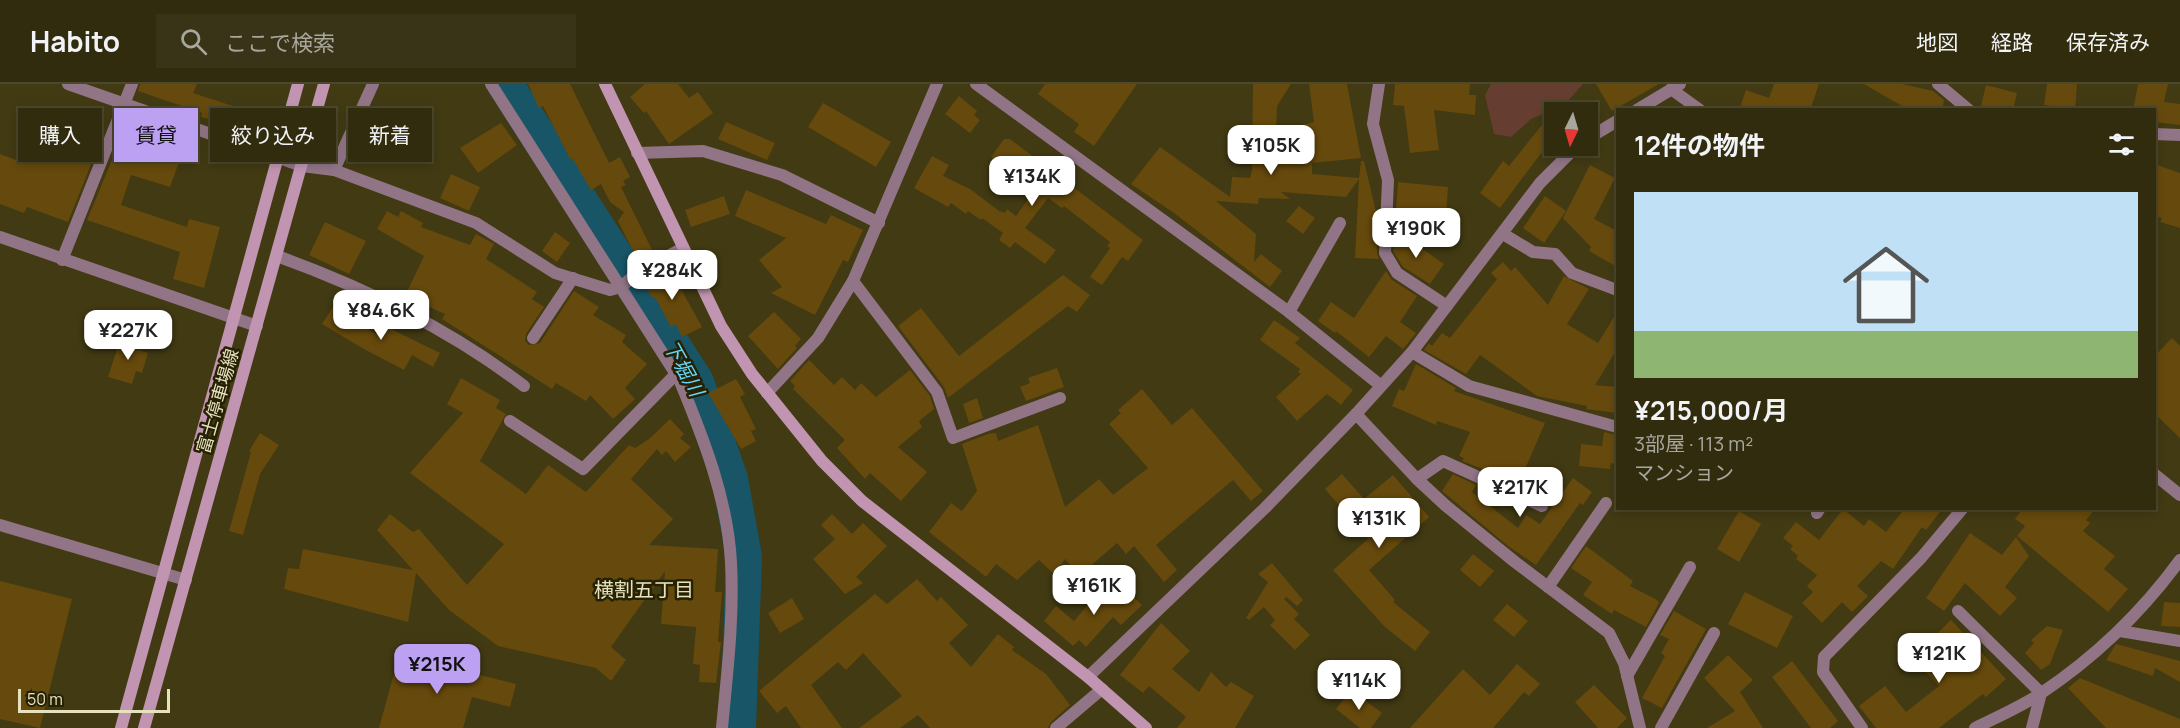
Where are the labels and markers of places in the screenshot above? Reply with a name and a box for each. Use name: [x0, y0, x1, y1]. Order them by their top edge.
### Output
pin: ¥105K: [1229, 125, 1313, 176]
pin: ¥134K: [990, 156, 1074, 207]
pin: ¥190K: [1374, 208, 1458, 259]
pin: ¥284K: [630, 250, 714, 301]
pin: ¥84.6K: [332, 290, 430, 341]
pin: ¥227K: [86, 310, 170, 361]
pin: ¥217K: [1478, 467, 1562, 518]
pin: ¥131K: [1337, 498, 1421, 549]
pin: ¥161K: [1052, 565, 1136, 616]
pin: ¥121K: [1897, 633, 1981, 684]
pin: ¥215K: [395, 644, 479, 695]
pin: ¥114K: [1317, 660, 1401, 711]

